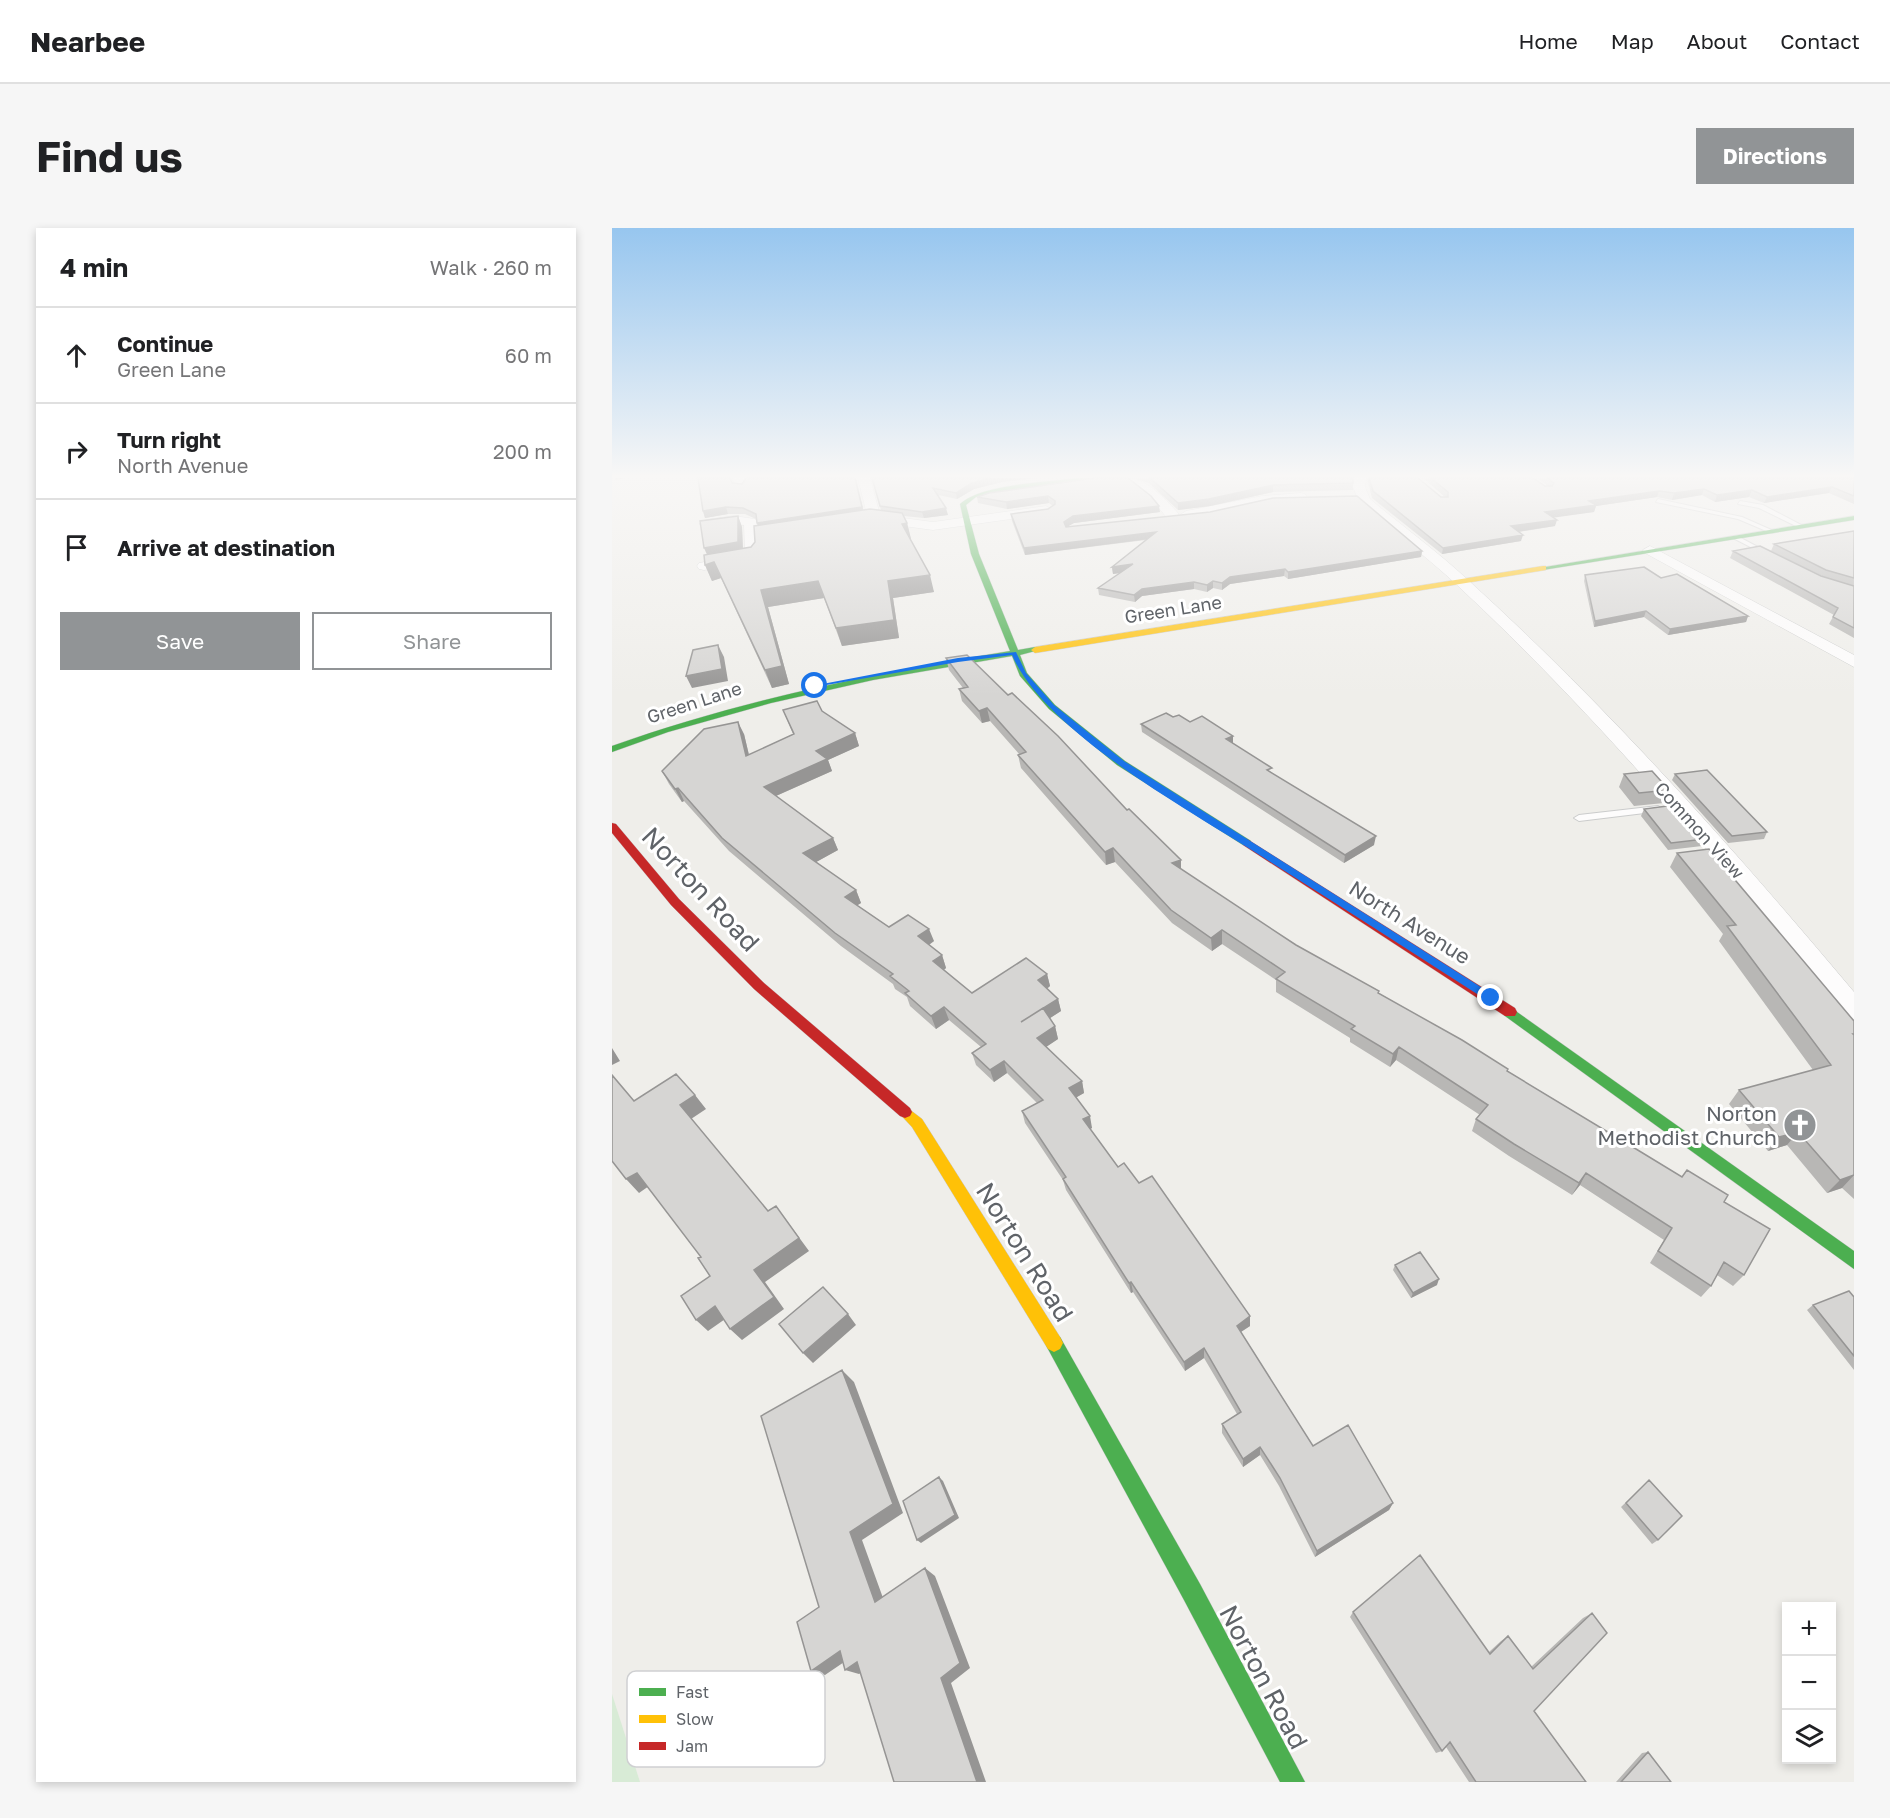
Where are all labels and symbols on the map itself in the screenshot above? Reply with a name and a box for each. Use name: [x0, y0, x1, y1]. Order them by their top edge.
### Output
street label: Green Lane: [1123, 590, 1223, 628]
route start: [801, 672, 827, 698]
street label: Green Lane: [644, 676, 744, 728]
street label: Common View: [1651, 777, 1750, 883]
street label: Norton Road: [636, 821, 766, 957]
street label: North Avenue: [1345, 874, 1475, 970]
route end: [1477, 984, 1503, 1010]
place label: Norton Methodist Church: [1597, 1100, 1777, 1150]
church icon: Norton Methodist Church: [1782, 1107, 1818, 1143]
street label: Norton Road: [970, 1177, 1080, 1327]
street label: Norton Road: [1213, 1600, 1315, 1754]
legend: [627, 1671, 825, 1767]
text: Fast: [676, 1682, 709, 1702]
text: Slow: [676, 1709, 714, 1729]
text: Jam: [676, 1736, 708, 1756]

